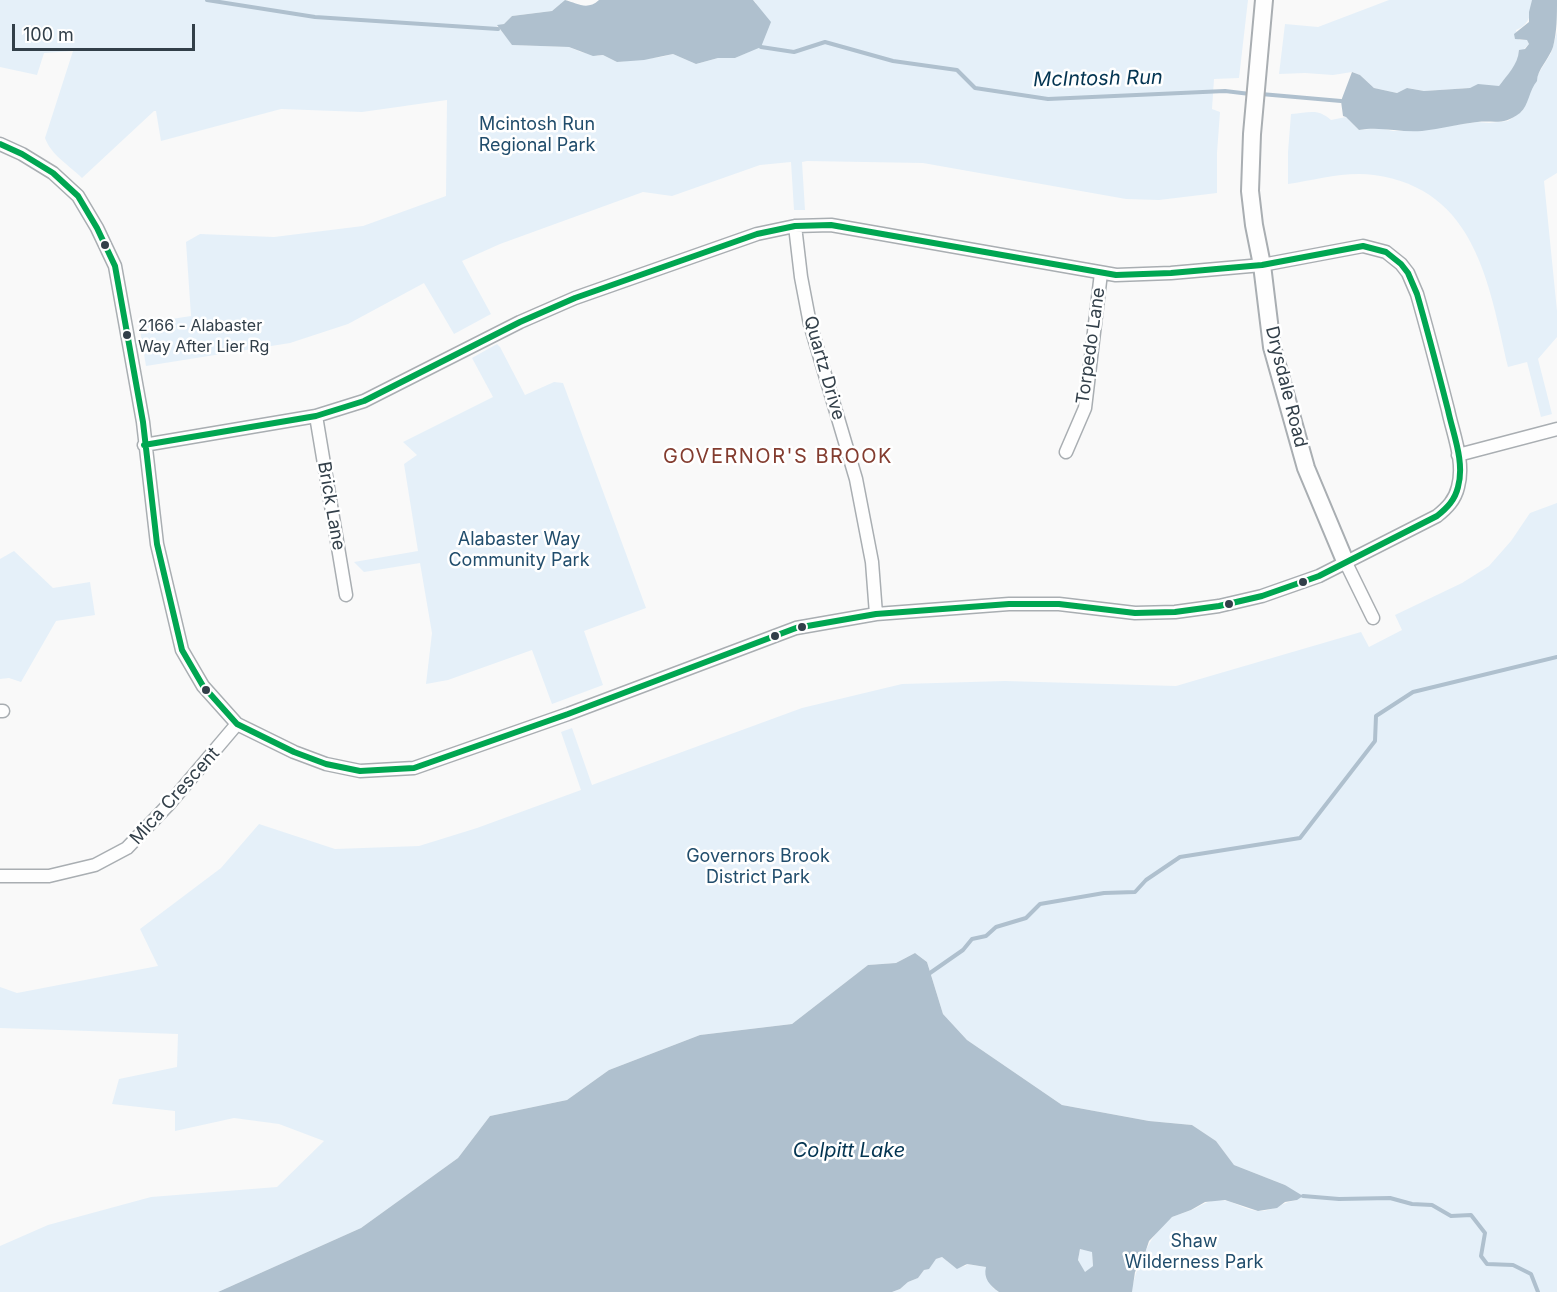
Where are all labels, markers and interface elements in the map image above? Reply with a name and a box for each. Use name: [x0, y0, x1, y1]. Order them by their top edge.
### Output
scale bar: [15, 12, 198, 50]
text: 100 m: [23, 24, 74, 45]
water label: McIntosh Run: [1033, 66, 1163, 92]
park label: Mcintosh Run Regional Park: [479, 114, 595, 156]
unlabelled marker: [99, 239, 111, 251]
street label: Torpedo Lane: [1072, 286, 1110, 406]
street label: Quartz Drive: [799, 314, 849, 422]
place label: 2166 - Alabaster Way After Lier Rg: [138, 316, 269, 354]
street label: Drysdale Road: [1261, 324, 1311, 450]
marker: 2166 - Alabaster Way After Lier Rg: [121, 329, 133, 341]
district label: GOVERNOR'S BROOK: [663, 445, 893, 469]
street label: Brick Lane: [313, 460, 349, 552]
park label: Alabaster Way Community Park: [448, 529, 590, 572]
unlabelled marker: [1297, 576, 1309, 588]
unlabelled marker: [1223, 598, 1235, 610]
unlabelled marker: [796, 621, 808, 633]
unlabelled marker: [769, 630, 781, 642]
unlabelled marker: [200, 684, 212, 696]
street label: Mica Crescent: [126, 743, 224, 849]
park label: Governors Brook District Park: [686, 846, 830, 888]
water label: Colpitt Lake: [793, 1139, 905, 1163]
park label: Shaw Wilderness Park: [1125, 1231, 1263, 1274]

